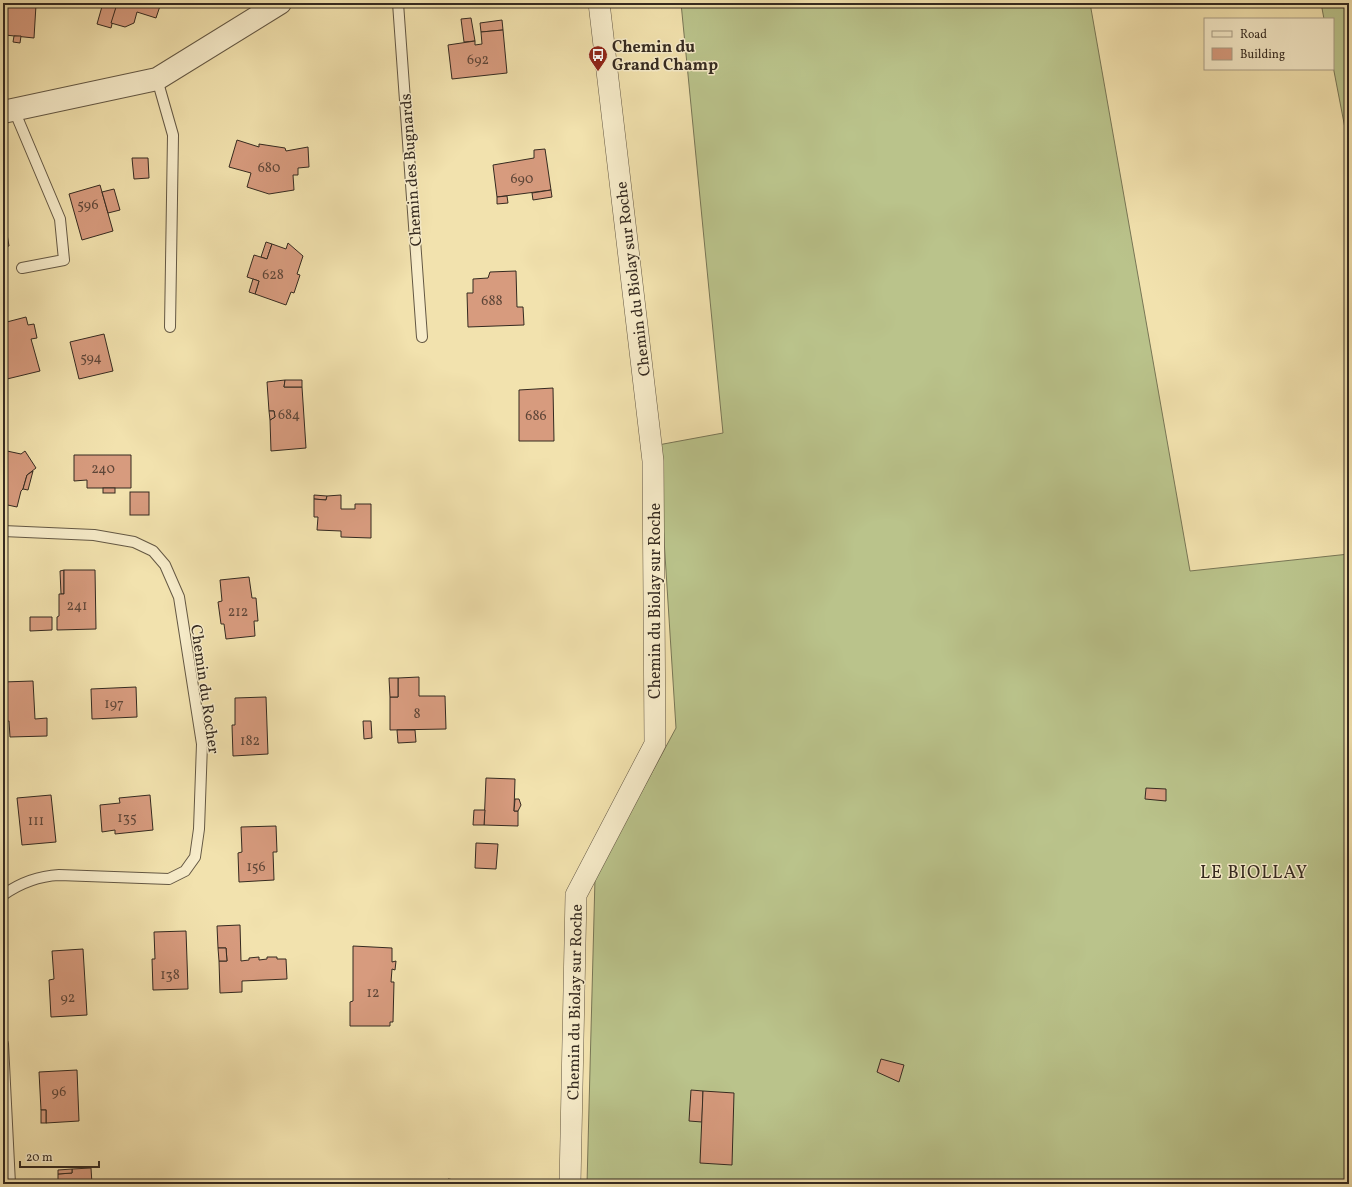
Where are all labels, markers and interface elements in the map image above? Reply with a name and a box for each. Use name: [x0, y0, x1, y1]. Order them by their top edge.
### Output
legend: [1204, 18, 1334, 70]
text: Road: [1240, 27, 1267, 43]
place label: Chemin du Grand Champ: [612, 37, 718, 77]
bus stop icon: Chemin du Grand Champ: [587, 44, 609, 72]
text: Building: [1240, 47, 1285, 63]
house number: 692: [467, 51, 489, 70]
street label: Chemin des Bugnards: [396, 93, 428, 247]
house number: 680: [258, 159, 280, 178]
house number: 690: [510, 170, 534, 189]
street label: Chemin du Biolay sur Roche: [611, 180, 657, 377]
house number: 596: [77, 196, 99, 215]
house number: 628: [262, 266, 284, 285]
house number: 688: [481, 292, 503, 311]
house number: 594: [80, 349, 102, 368]
house number: 684: [278, 406, 300, 425]
house number: 686: [525, 407, 547, 426]
house number: 240: [91, 460, 115, 479]
street label: Chemin du Biolay sur Roche: [645, 503, 667, 699]
house number: 241: [67, 597, 87, 616]
house number: 212: [228, 603, 248, 622]
street label: Chemin du Rocher: [184, 623, 224, 756]
house number: 197: [104, 695, 124, 714]
house number: 8: [413, 705, 421, 724]
house number: 182: [240, 732, 260, 751]
house number: 135: [117, 809, 137, 828]
house number: 111: [28, 812, 44, 831]
house number: 156: [246, 858, 266, 877]
district label: LE BIOLLAY: [1200, 861, 1308, 886]
street label: Chemin du Biolay sur Roche: [563, 904, 589, 1100]
house number: 138: [160, 966, 180, 985]
house number: 12: [367, 984, 379, 1003]
house number: 92: [61, 989, 75, 1008]
house number: 96: [52, 1083, 66, 1102]
scale bar: [20, 1143, 99, 1169]
text: 20 m: [26, 1150, 53, 1166]

